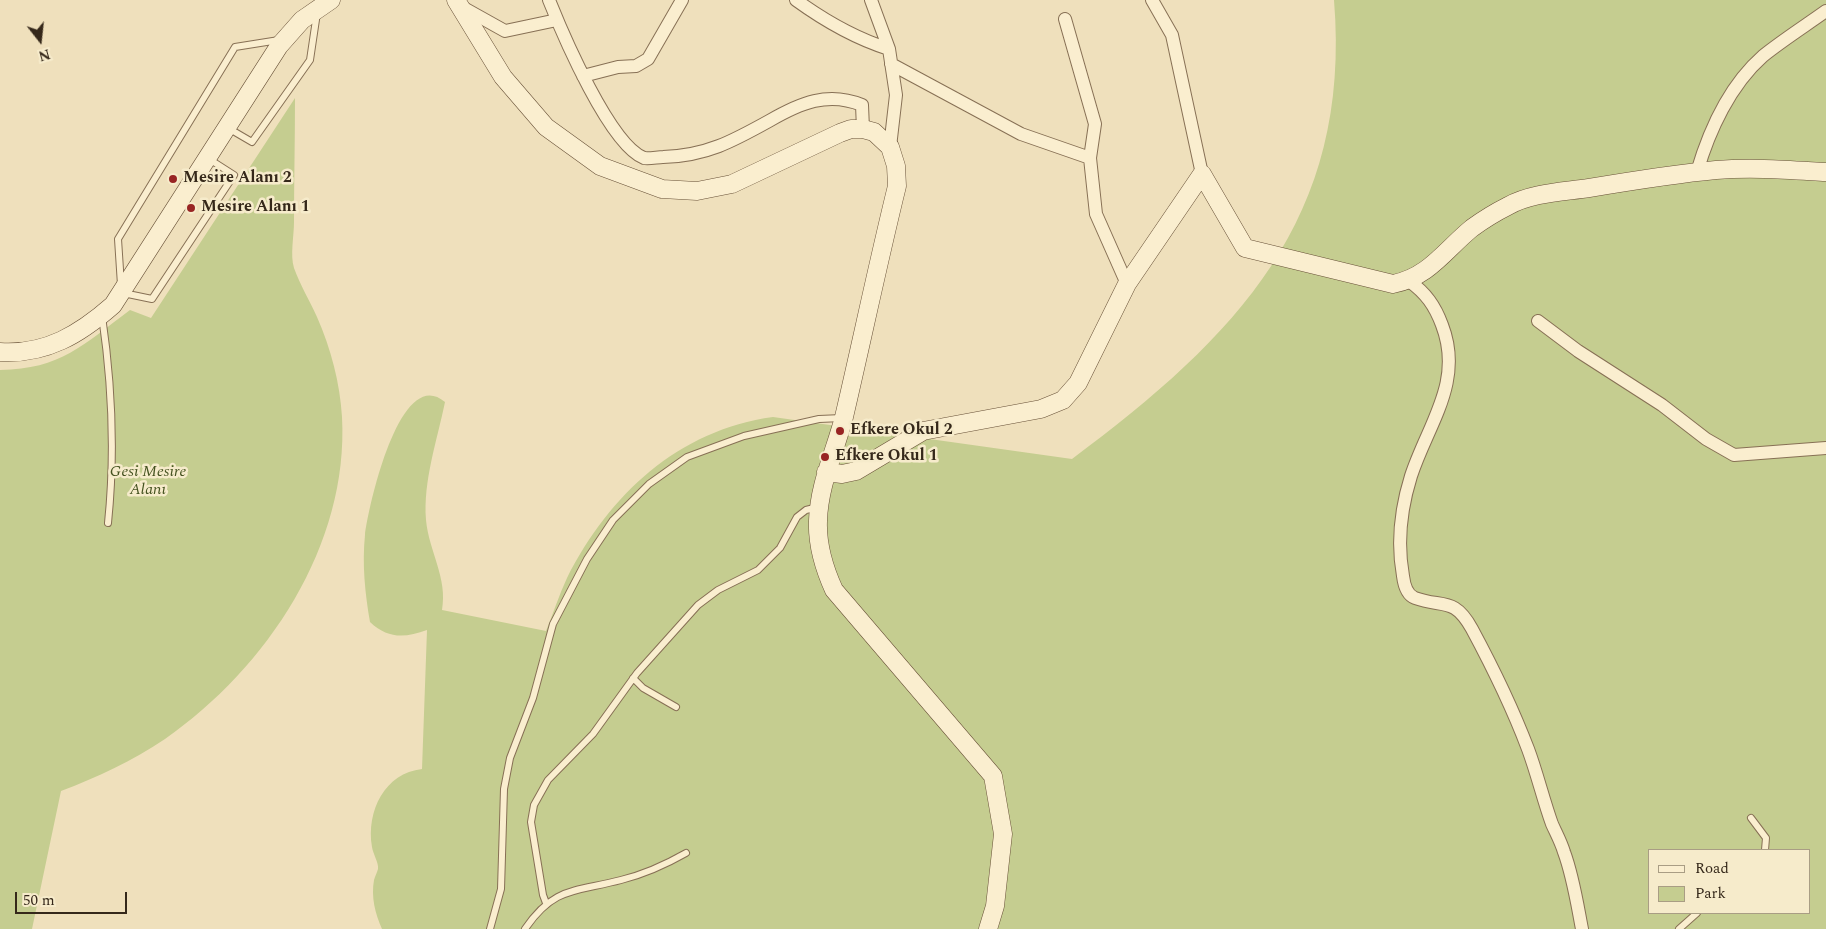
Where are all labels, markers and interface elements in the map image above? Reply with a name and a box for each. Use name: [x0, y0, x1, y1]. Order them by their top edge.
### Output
north arrow: [15, 15, 65, 65]
text: N: [36, 43, 53, 67]
place label: Mesire Alanı 2: [183, 169, 292, 189]
marker: Mesire Alanı 2: [167, 173, 179, 185]
place label: Mesire Alanı 1: [201, 198, 310, 218]
marker: Mesire Alanı 1: [185, 202, 197, 214]
place label: Efkere Okul 2: [850, 421, 953, 441]
marker: Efkere Okul 2: [834, 425, 846, 437]
place label: Efkere Okul 1: [835, 447, 938, 467]
marker: Efkere Okul 1: [819, 451, 831, 463]
park label: Gesi Mesire Alanı: [110, 463, 186, 501]
legend: [1648, 849, 1811, 914]
text: Road: [1695, 857, 1729, 880]
scale bar: [18, 882, 130, 914]
text: Park: [1695, 882, 1726, 905]
text: 50 m: [23, 889, 55, 912]

